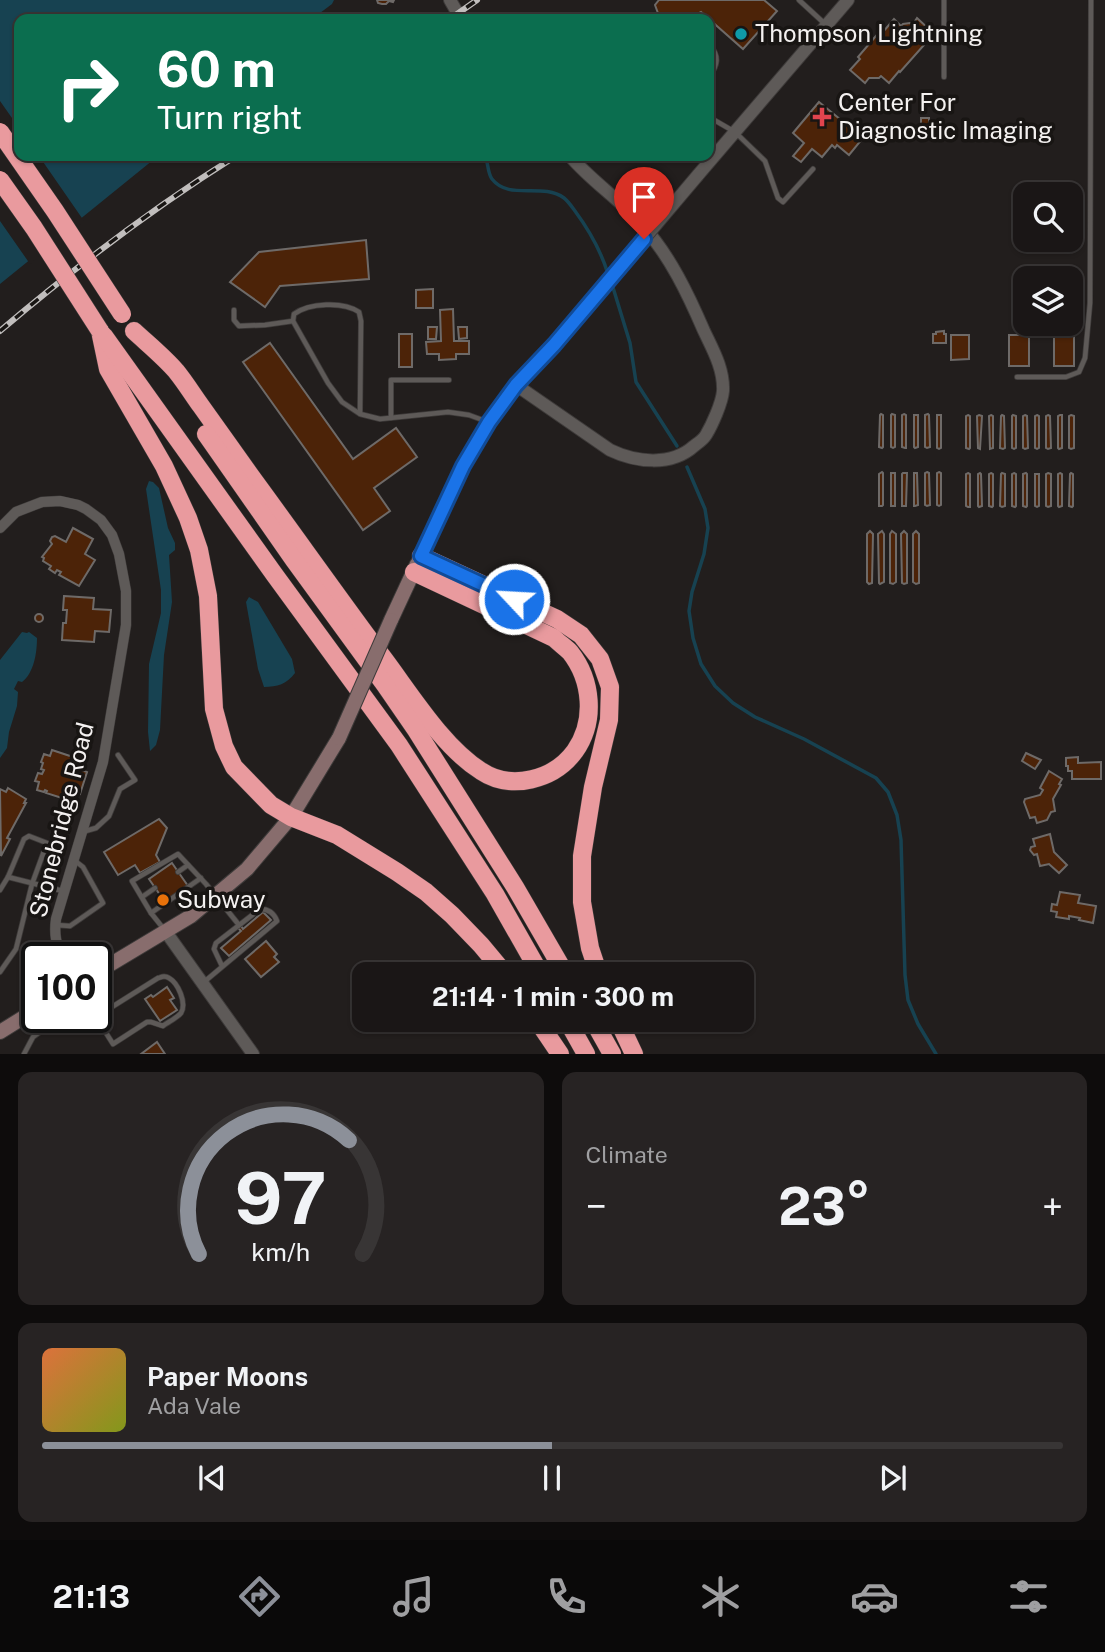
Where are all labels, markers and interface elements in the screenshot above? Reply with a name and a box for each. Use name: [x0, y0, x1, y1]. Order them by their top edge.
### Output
place label: Thompson Lightning: [755, 19, 983, 47]
marker: Thompson Lightning: [733, 26, 749, 42]
text: 60 m: [157, 40, 276, 98]
icon: right: [42, 42, 133, 133]
place label: Center For Diagnostic Imaging: [838, 88, 1053, 144]
text: Turn right: [157, 99, 302, 136]
marker: Center For Diagnostic Imaging: [812, 107, 832, 127]
pin: [614, 167, 674, 239]
icon: arrive: [625, 178, 663, 216]
map controls: [1013, 182, 1083, 336]
button: search: [1013, 182, 1083, 252]
button: layers: [1013, 266, 1083, 336]
position arrow: [477, 562, 551, 636]
street label: Stonebridge Road: [23, 719, 99, 920]
place label: Subway: [177, 885, 266, 913]
marker: Subway: [155, 892, 171, 908]
speed limit sign: 100: [21, 942, 112, 1033]
text: 21:14 · 1 min · 300 m: [432, 981, 674, 1012]
text: Climate: [586, 1141, 668, 1168]
text: 97: [235, 1156, 327, 1241]
text: 23°: [778, 1176, 870, 1237]
text: −: [586, 1184, 607, 1229]
text: +: [1042, 1184, 1063, 1229]
text: km/h: [251, 1237, 310, 1267]
text: Paper Moons: [147, 1361, 308, 1392]
text: Ada Vale: [147, 1392, 241, 1419]
icon: previous: [193, 1459, 231, 1497]
icon: pause: [533, 1459, 571, 1497]
icon: next: [874, 1459, 912, 1497]
icon: directions: [235, 1572, 284, 1621]
icon: music: [389, 1572, 438, 1621]
icon: phone: [542, 1572, 591, 1621]
icon: climate: [696, 1572, 745, 1621]
icon: car: [850, 1572, 899, 1621]
icon: filters: [1004, 1572, 1053, 1621]
text: 21:13: [52, 1578, 130, 1615]

